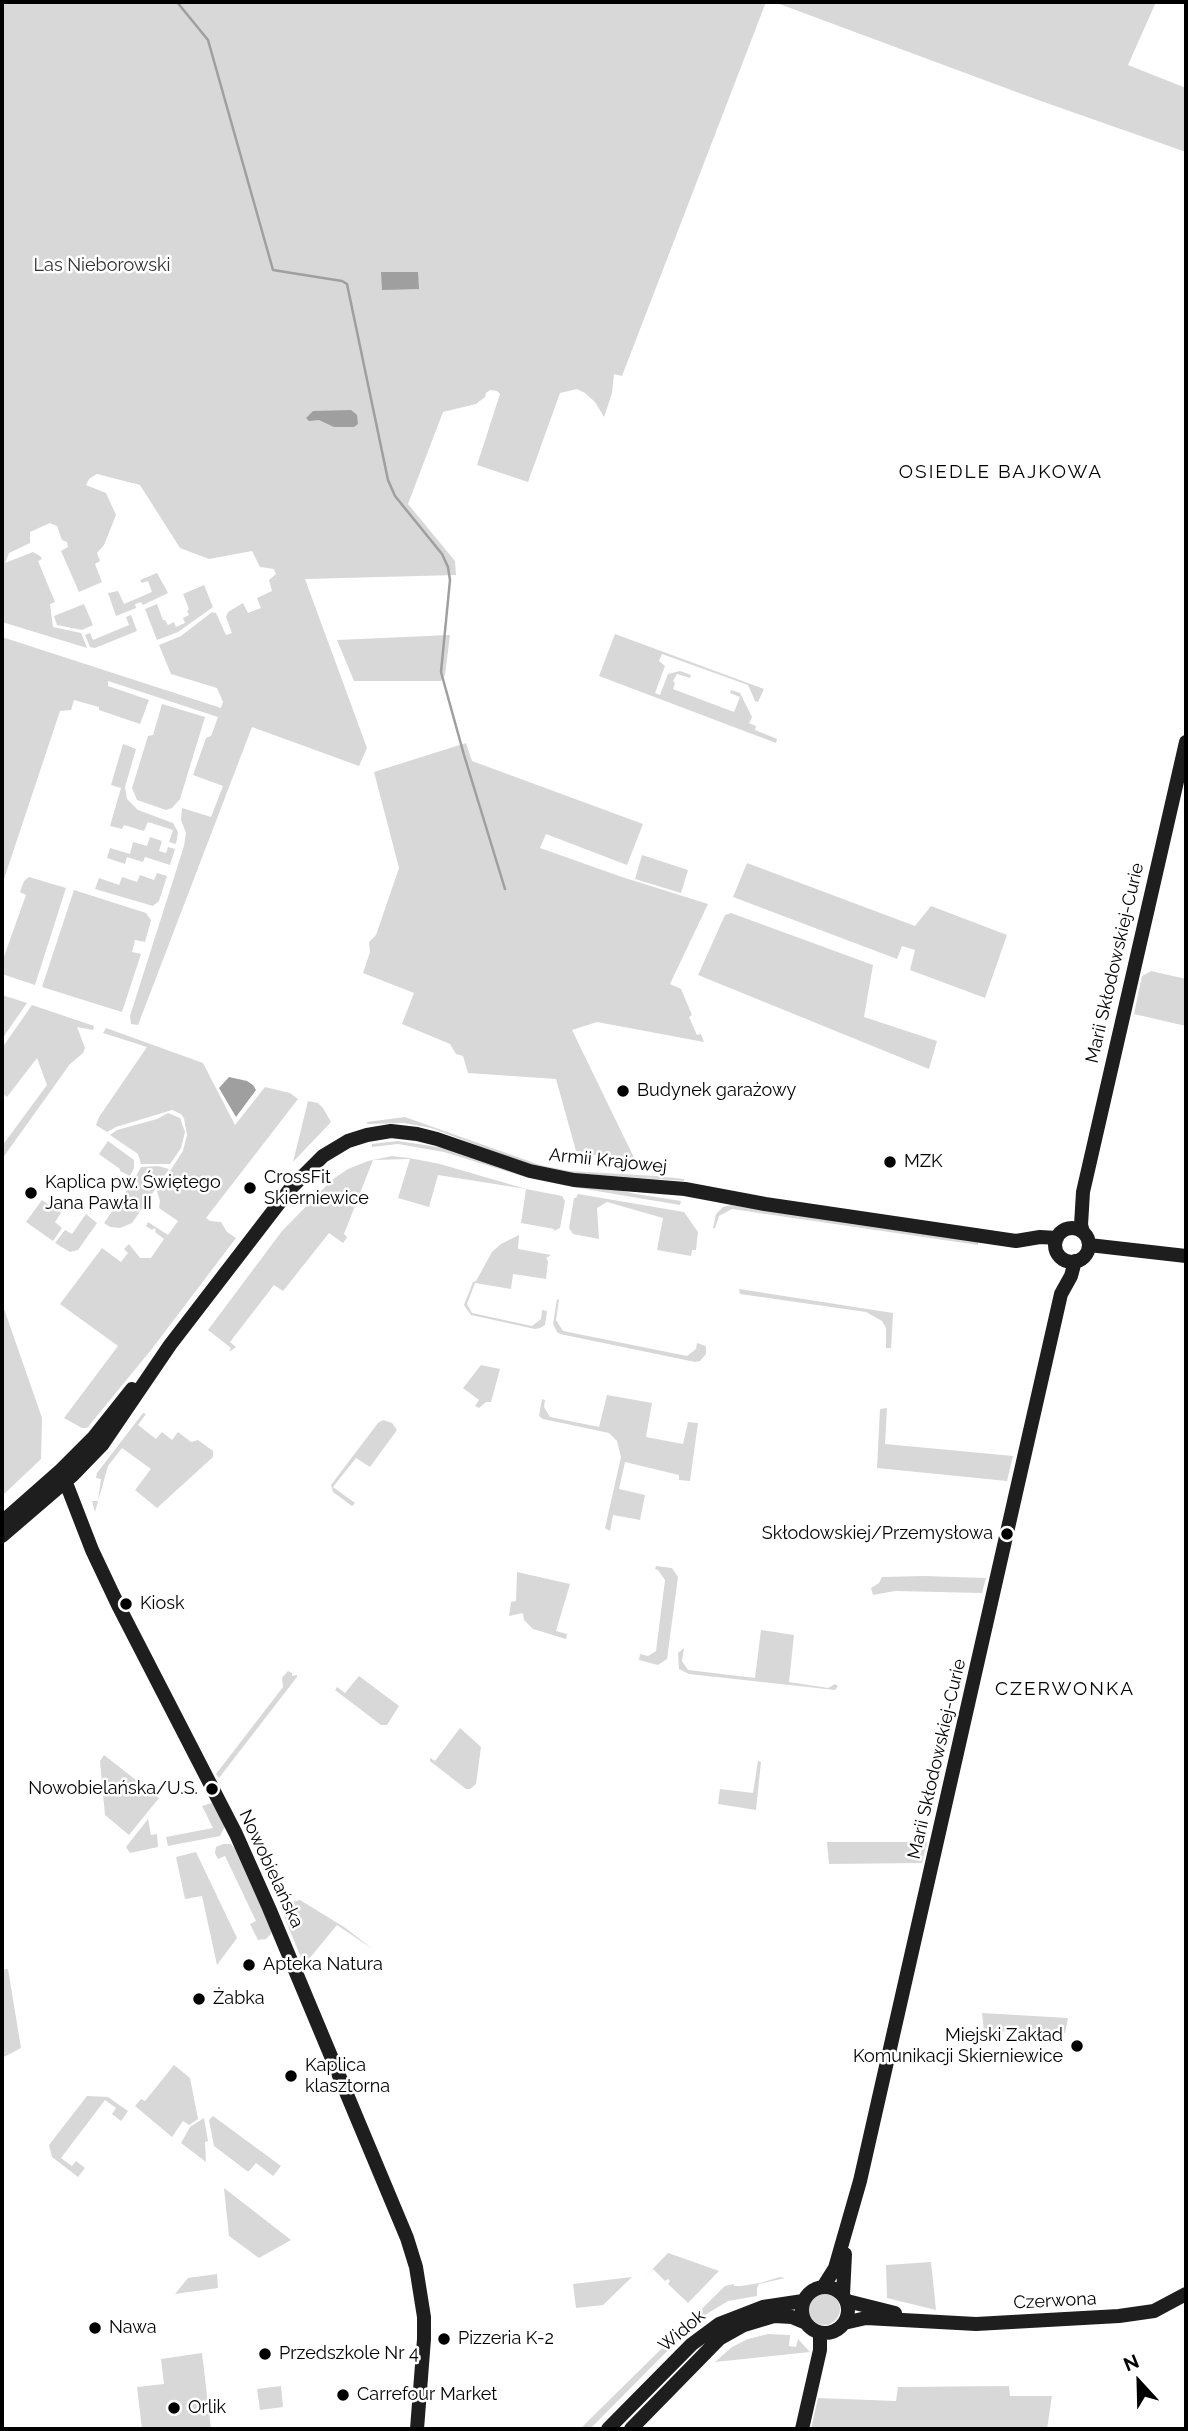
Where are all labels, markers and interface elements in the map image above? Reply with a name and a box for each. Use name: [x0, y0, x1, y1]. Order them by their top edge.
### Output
park label: Las Nieborowski: [34, 255, 170, 277]
district label: OSIEDLE BAJKOWA: [901, 461, 1101, 483]
street label: Marii Skłodowskiej-Curie: [1081, 861, 1149, 1065]
place label: Budynek garażowy: [637, 1080, 796, 1102]
marker: Budynek garażowy: [615, 1083, 631, 1099]
street label: Armii Krajowej: [548, 1144, 668, 1178]
place label: MZK: [904, 1151, 943, 1173]
marker: MZK: [882, 1154, 898, 1170]
place label: CrossFit Skierniewice: [264, 1167, 369, 1210]
place label: Kaplica pw. Świętego Jana Pawła II: [45, 1172, 221, 1214]
marker: CrossFit Skierniewice: [242, 1180, 258, 1196]
marker: Kaplica pw. Świętego Jana Pawła II: [23, 1185, 39, 1201]
place label: Skłodowskiej/Przemysłowa: [762, 1523, 993, 1545]
marker: Skłodowskiej/Przemysłowa: [999, 1526, 1015, 1542]
place label: Kiosk: [140, 1593, 184, 1615]
marker: Kiosk: [118, 1596, 134, 1612]
street label: Marii Skłodowskiej-Curie: [903, 1657, 971, 1861]
district label: CZERWONKA: [996, 1678, 1134, 1700]
place label: Nowobielańska/U.S.: [28, 1778, 198, 1800]
marker: Nowobielańska/U.S.: [204, 1781, 220, 1797]
street label: Nowobielańska: [234, 1806, 308, 1932]
place label: Apteka Natura: [263, 1954, 383, 1976]
marker: Apteka Natura: [241, 1957, 257, 1973]
place label: Żabka: [213, 1988, 265, 2010]
marker: Żabka: [191, 1991, 207, 2007]
place label: Miejski Zakład Komunikacji Skierniewice: [853, 2025, 1063, 2068]
marker: Miejski Zakład Komunikacji Skierniewice: [1069, 2038, 1085, 2054]
place label: Kaplica klasztorna: [305, 2055, 390, 2098]
marker: Kaplica klasztorna: [283, 2068, 299, 2084]
street label: Czerwona: [1013, 2288, 1097, 2314]
street label: Widok: [654, 2305, 710, 2357]
place label: Nawa: [109, 2317, 157, 2339]
marker: Nawa: [87, 2320, 103, 2336]
place label: Pizzeria K-2: [458, 2328, 554, 2350]
marker: Pizzeria K-2: [436, 2331, 452, 2347]
place label: Przedszkole Nr 4: [279, 2343, 419, 2365]
marker: Przedszkole Nr 4: [257, 2346, 273, 2362]
north arrow: [1104, 2347, 1174, 2417]
text: N: [1120, 2350, 1142, 2375]
place label: Carrefour Market: [357, 2384, 497, 2406]
marker: Carrefour Market: [335, 2387, 351, 2403]
place label: Orlik: [188, 2397, 226, 2419]
marker: Orlik: [166, 2400, 182, 2416]

